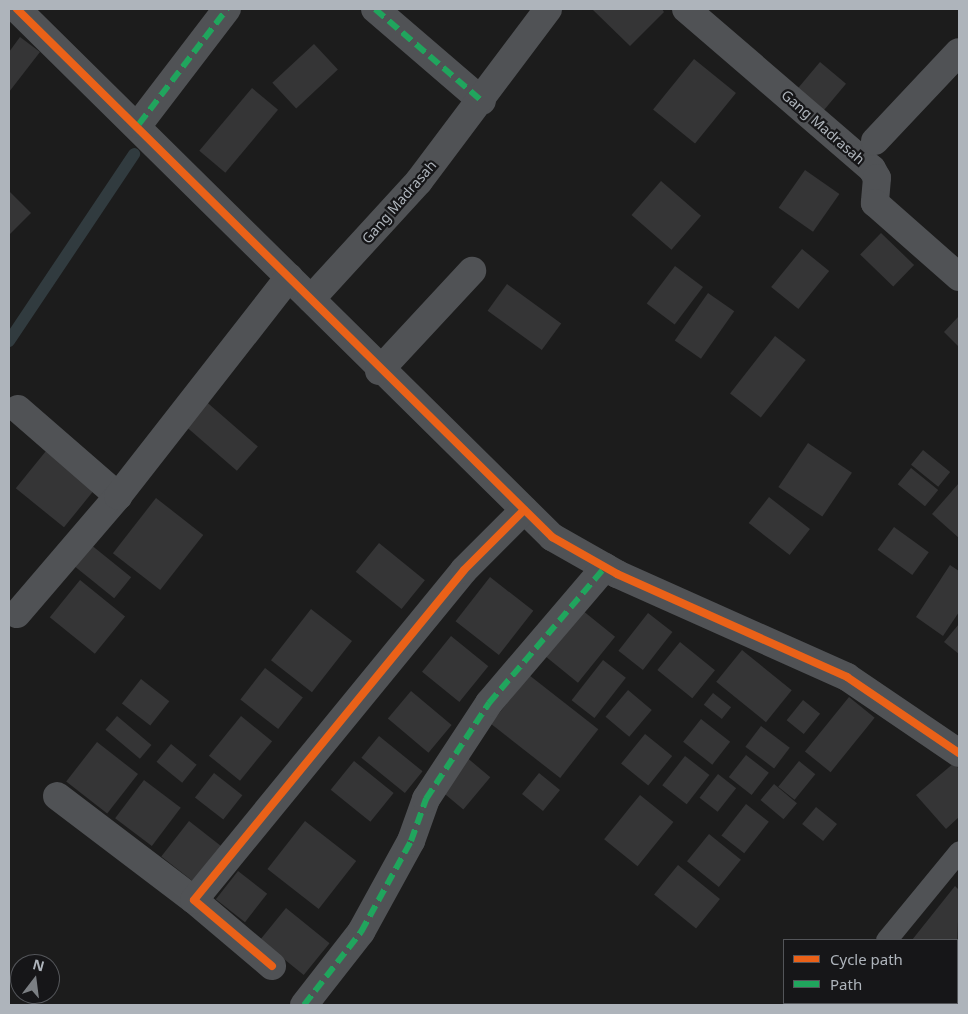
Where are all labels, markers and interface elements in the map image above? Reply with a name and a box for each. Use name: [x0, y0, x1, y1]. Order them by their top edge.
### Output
street label: Gang Madrasah: [778, 86, 868, 168]
street label: Gang Madrasah: [358, 157, 440, 247]
legend: [783, 939, 958, 1004]
text: Cycle path: [830, 949, 903, 969]
north arrow: [10, 954, 60, 1004]
text: N: [31, 954, 47, 976]
text: Path: [830, 974, 862, 994]

